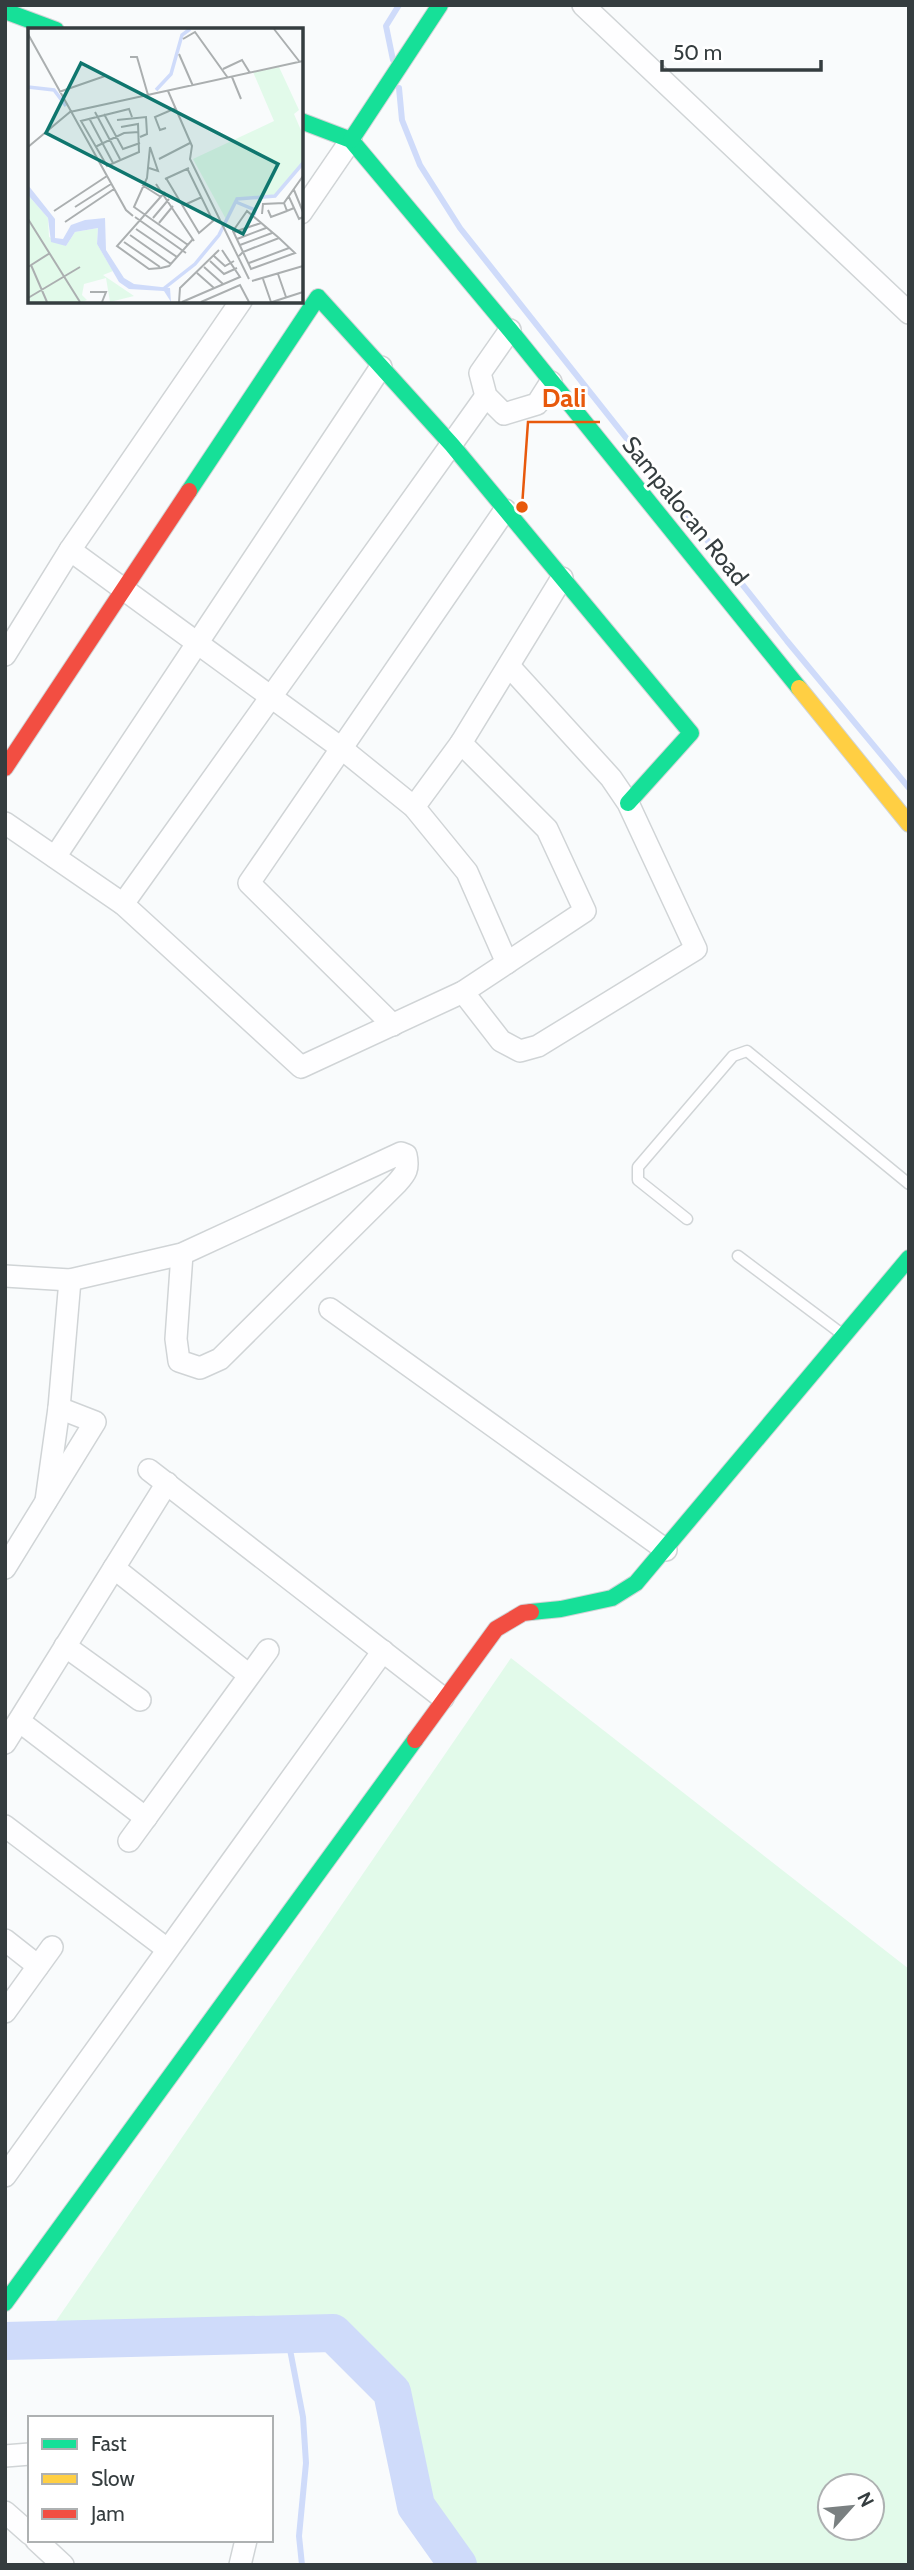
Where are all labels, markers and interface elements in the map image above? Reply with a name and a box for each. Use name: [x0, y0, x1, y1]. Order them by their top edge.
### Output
inset map: [28, 28, 303, 303]
scale bar: [662, 28, 821, 72]
text: 50 m: [673, 40, 722, 65]
callout: Dali: [528, 375, 600, 422]
text: Dali: [542, 382, 586, 414]
street label: Sampalocan Road: [616, 430, 754, 591]
legend: [28, 2416, 273, 2542]
text: Fast: [91, 2431, 127, 2456]
text: Slow: [91, 2466, 135, 2491]
north arrow: [816, 2472, 886, 2542]
text: N: [852, 2488, 879, 2511]
text: Jam: [90, 2501, 125, 2526]

